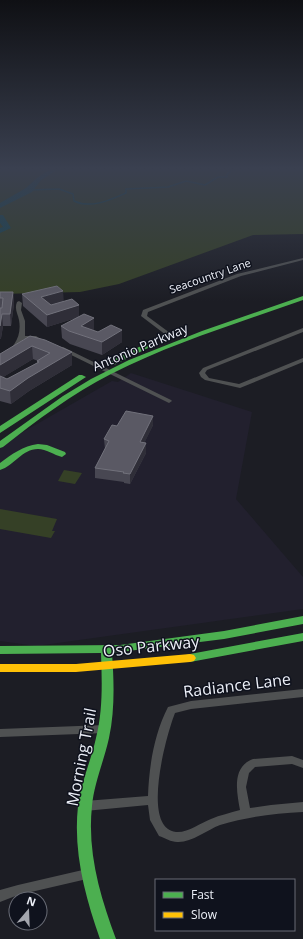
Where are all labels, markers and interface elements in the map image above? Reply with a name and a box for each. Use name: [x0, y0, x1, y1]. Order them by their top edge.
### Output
street label: Seacountry Lane: [167, 255, 253, 296]
street label: Antonio Parkway: [89, 319, 191, 375]
street label: Oso Parkway: [102, 630, 201, 662]
street label: Radiance Lane: [182, 667, 292, 703]
street label: Morning Trail: [61, 706, 101, 808]
legend: [155, 879, 295, 931]
text: Fast: [191, 886, 214, 903]
north arrow: [8, 891, 48, 931]
text: N: [25, 893, 38, 910]
text: Slow: [191, 906, 218, 923]

